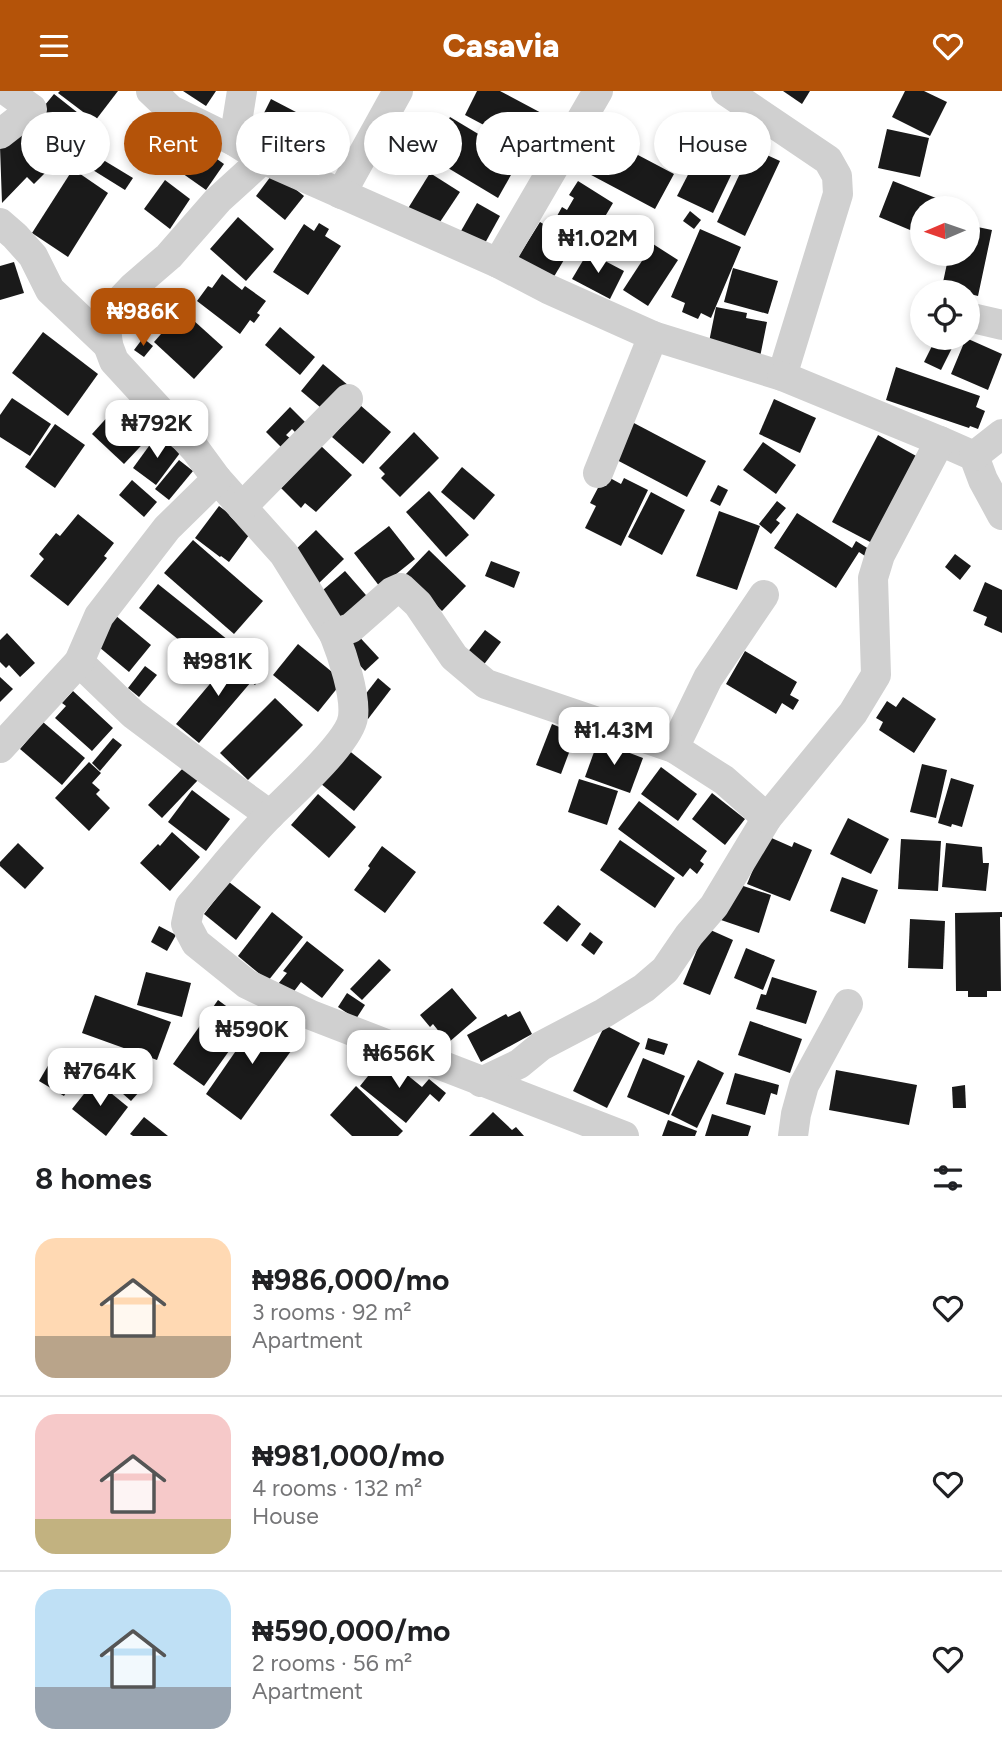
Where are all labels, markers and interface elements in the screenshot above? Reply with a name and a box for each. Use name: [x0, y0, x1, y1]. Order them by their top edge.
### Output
icon: menu: [35, 27, 73, 65]
text: Casavia: [442, 27, 560, 65]
icon: heart: [929, 27, 967, 65]
chip: Buy: [21, 112, 110, 175]
chip: Rent: [124, 112, 222, 175]
chip: Filters: [236, 112, 350, 175]
chip: New: [364, 112, 462, 175]
chip: Apartment: [476, 112, 640, 175]
chip: House: [654, 112, 771, 175]
north arrow: [910, 196, 980, 266]
map controls: [910, 196, 980, 350]
pin: ₦1.02M: [541, 215, 655, 275]
text: ₦1.02M: [558, 224, 638, 252]
button: locate: [910, 280, 980, 350]
pin: ₦986K: [94, 289, 192, 348]
text: ₦986K: [107, 297, 179, 325]
pin: ₦792K: [108, 401, 206, 460]
text: ₦792K: [121, 409, 193, 437]
pin: ₦981K: [169, 639, 267, 698]
text: ₦981K: [183, 647, 253, 675]
pin: ₦1.43M: [557, 707, 671, 767]
text: ₦1.43M: [574, 716, 654, 744]
pin: ₦590K: [203, 1007, 301, 1066]
text: ₦590K: [215, 1015, 289, 1043]
pin: ₦656K: [350, 1031, 448, 1090]
text: ₦656K: [363, 1039, 435, 1067]
pin: ₦764K: [51, 1049, 149, 1108]
text: ₦764K: [64, 1057, 136, 1085]
icon: filters: [929, 1159, 967, 1197]
text: 8 homes: [35, 1160, 152, 1197]
text: ₦986,000/mo: [252, 1261, 449, 1298]
icon: home: [91, 1266, 175, 1350]
icon: heart: [929, 1289, 967, 1327]
text: 3 rooms · 92 m²: [252, 1298, 412, 1326]
text: Apartment: [252, 1326, 363, 1354]
text: ₦981,000/mo: [252, 1437, 445, 1474]
icon: home: [91, 1442, 175, 1526]
icon: heart: [929, 1465, 967, 1503]
text: 4 rooms · 132 m²: [252, 1474, 422, 1502]
text: House: [252, 1502, 319, 1530]
text: ₦590,000/mo: [252, 1612, 451, 1649]
icon: home: [91, 1617, 175, 1701]
icon: heart: [929, 1640, 967, 1678]
text: 2 rooms · 56 m²: [252, 1649, 412, 1677]
text: Apartment: [252, 1677, 363, 1705]

